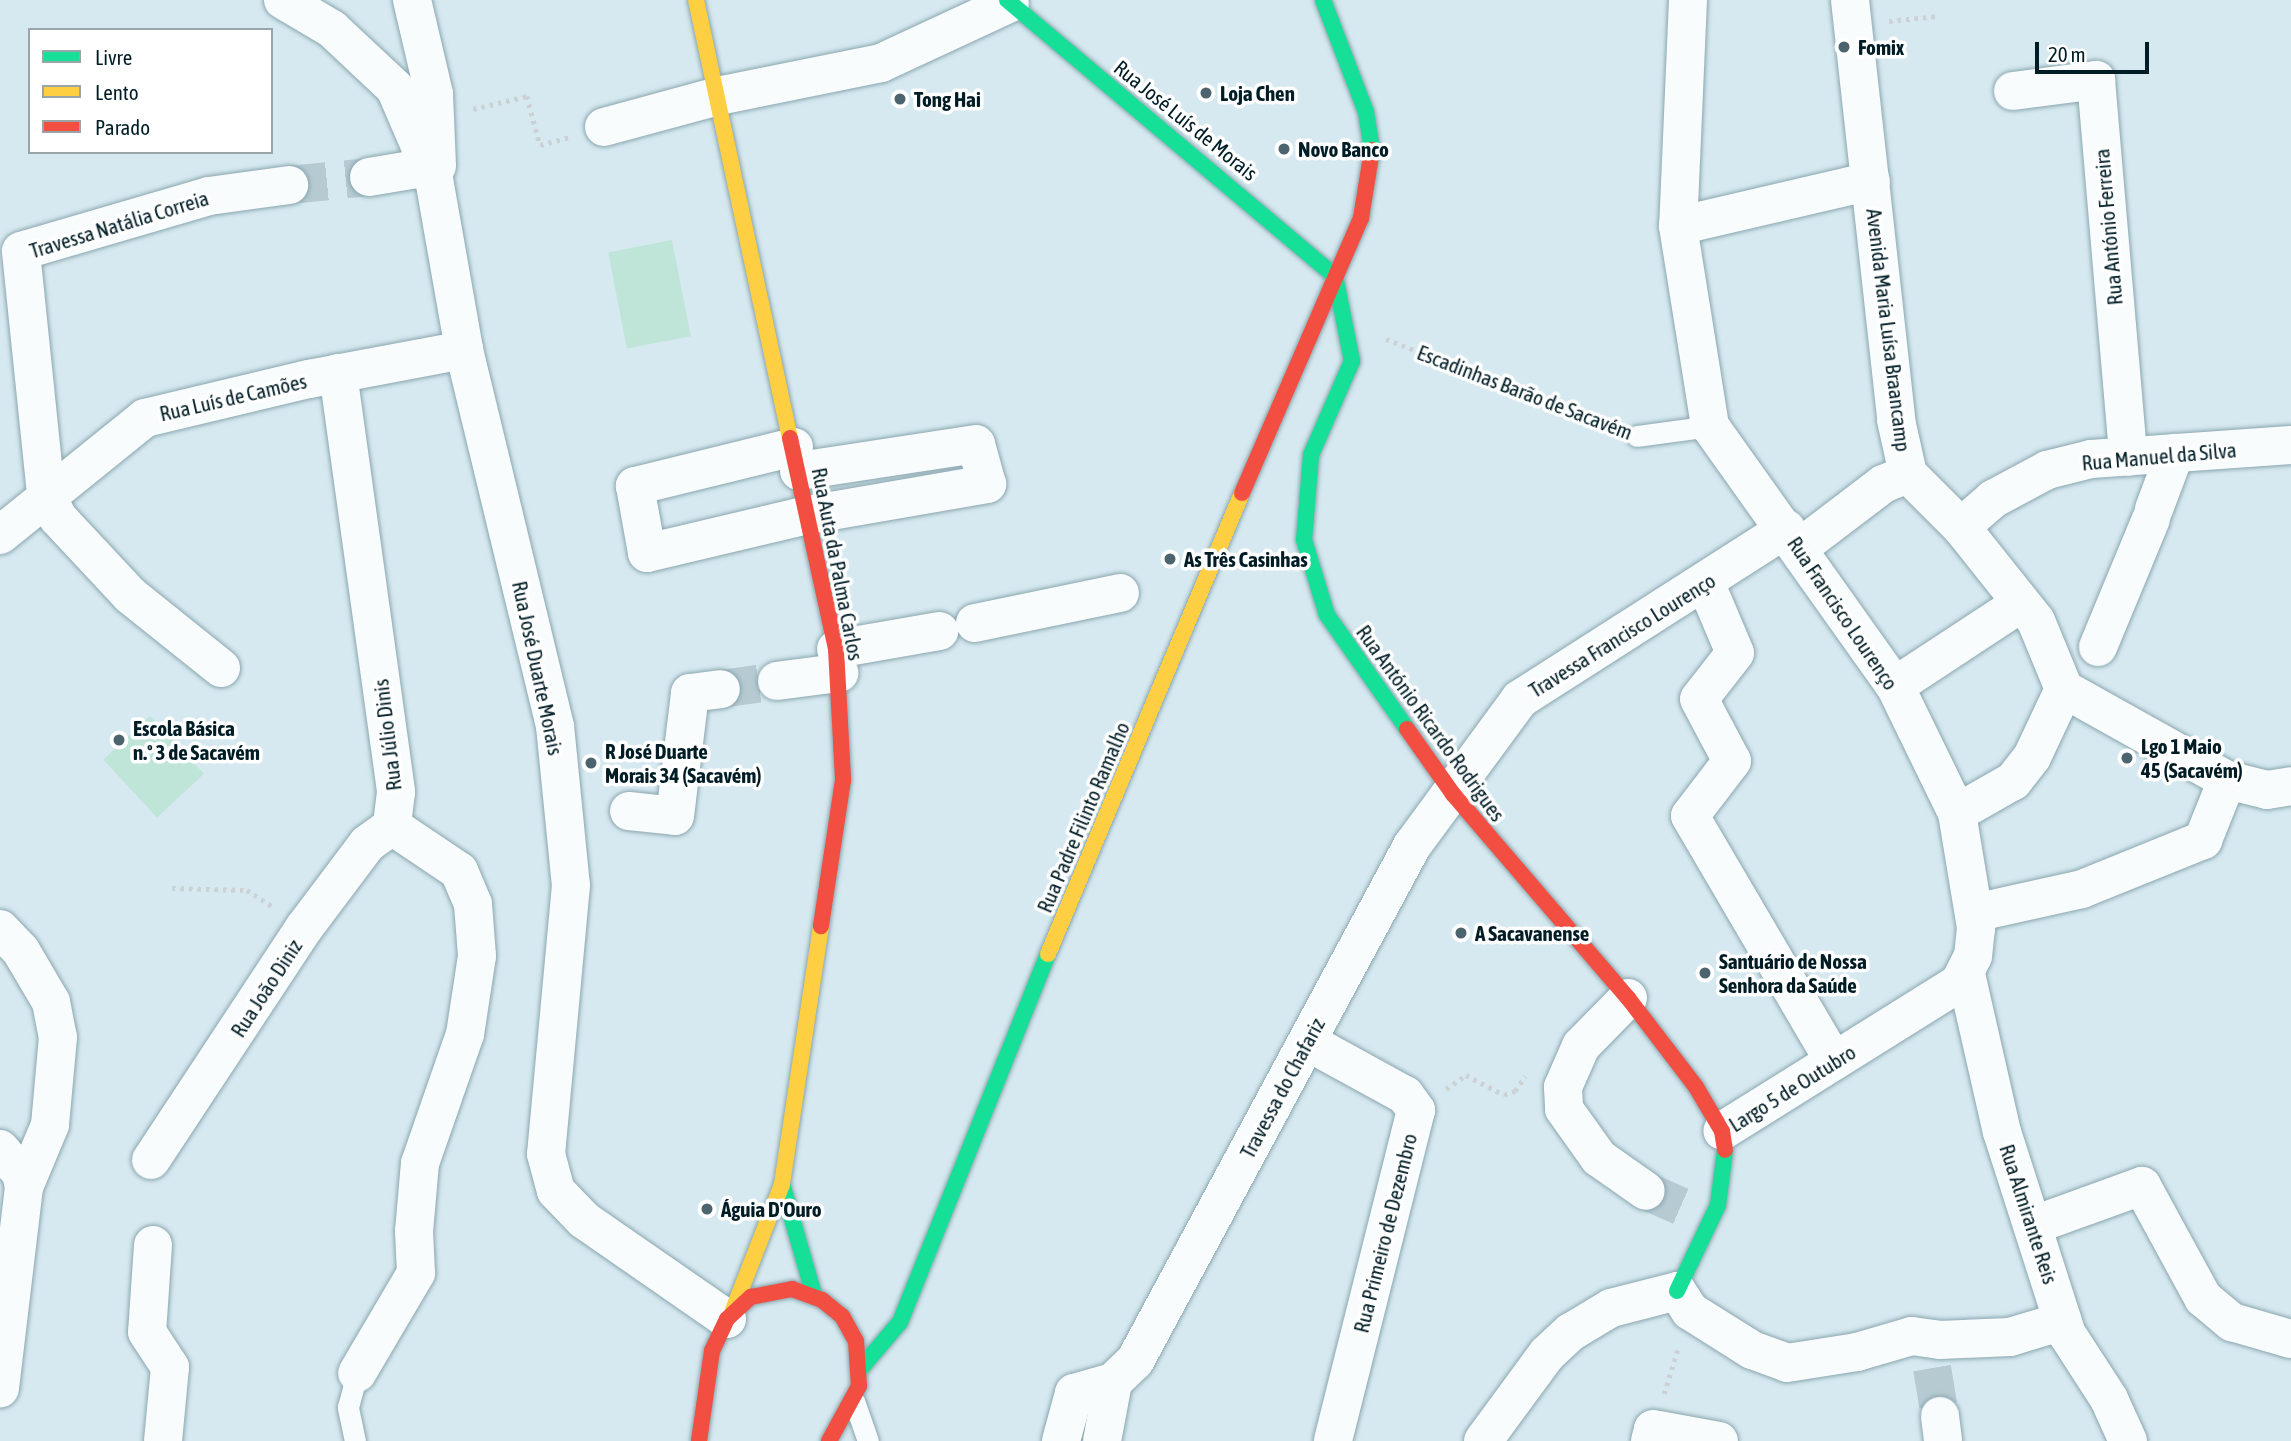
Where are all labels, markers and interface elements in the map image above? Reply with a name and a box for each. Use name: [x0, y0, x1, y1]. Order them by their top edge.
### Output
legend: [28, 28, 273, 154]
scale bar: [2039, 28, 2153, 72]
place label: Fomix: [1858, 34, 1904, 60]
marker: Fomix: [1836, 39, 1852, 55]
text: 20 m: [2048, 42, 2086, 66]
text: Livre: [95, 45, 132, 69]
street label: Rua José Luís de Morais: [1109, 54, 1263, 186]
text: Lento: [95, 80, 139, 104]
place label: Loja Chen: [1220, 80, 1295, 106]
marker: Loja Chen: [1198, 85, 1214, 101]
place label: Tong Hai: [914, 86, 981, 112]
marker: Tong Hai: [892, 91, 908, 107]
text: Parado: [95, 115, 150, 139]
place label: Novo Banco: [1298, 136, 1389, 162]
marker: Novo Banco: [1276, 141, 1292, 157]
street label: Rua António Ferreira: [2089, 148, 2127, 306]
street label: Travessa Natália Correia: [26, 185, 212, 263]
street label: Avenida Maria Luísa Braancamp: [1862, 207, 1916, 453]
street label: Escadinhas Barão de Sacavém: [1414, 339, 1636, 445]
street label: Rua Luís de Camões: [157, 368, 309, 426]
street label: Rua Manuel da Silva: [2081, 437, 2237, 475]
street label: Rua Auta da Palma Carlos: [807, 465, 869, 663]
street label: Rua Francisco Lourenço: [1782, 532, 1904, 694]
place label: As Três Casinhas: [1184, 546, 1308, 572]
marker: As Três Casinhas: [1162, 551, 1178, 567]
street label: Travessa Francisco Lourenço: [1524, 567, 1720, 703]
street label: Rua José Duarte Morais: [507, 579, 569, 757]
street label: Rua António Ricardo Rodrigues: [1351, 620, 1511, 826]
street label: Rua Júlio Dinis: [368, 678, 406, 792]
place label: Escola Básica n.º 3 de Sacavém: [133, 715, 260, 765]
street label: Rua Padre Filinto Ramalho: [1031, 718, 1135, 916]
marker: Escola Básica n.º 3 de Sacavém: [111, 732, 127, 748]
place label: Lgo 1 Maio 45 (Sacavém): [2141, 733, 2243, 783]
place label: R José Duarte Morais 34 (Sacavém): [605, 738, 762, 788]
marker: Lgo 1 Maio 45 (Sacavém): [2119, 750, 2135, 766]
marker: R José Duarte Morais 34 (Sacavém): [583, 755, 599, 771]
place label: A Sacavanense: [1475, 920, 1589, 946]
marker: A Sacavanense: [1453, 925, 1469, 941]
street label: Rua João Diniz: [225, 934, 307, 1042]
place label: Santuário de Nossa Senhora da Saúde: [1719, 948, 1867, 998]
marker: Santuário de Nossa Senhora da Saúde: [1697, 965, 1713, 981]
street label: Travessa do Chafariz: [1234, 1014, 1330, 1162]
street label: Largo 5 de Outubro: [1724, 1039, 1860, 1137]
street label: Rua Primeiro de Dezembro: [1348, 1131, 1422, 1335]
street label: Rua Almirante Reis: [1995, 1141, 2063, 1287]
place label: Águia D'Ouro: [721, 1196, 822, 1222]
marker: Águia D'Ouro: [699, 1201, 715, 1217]

